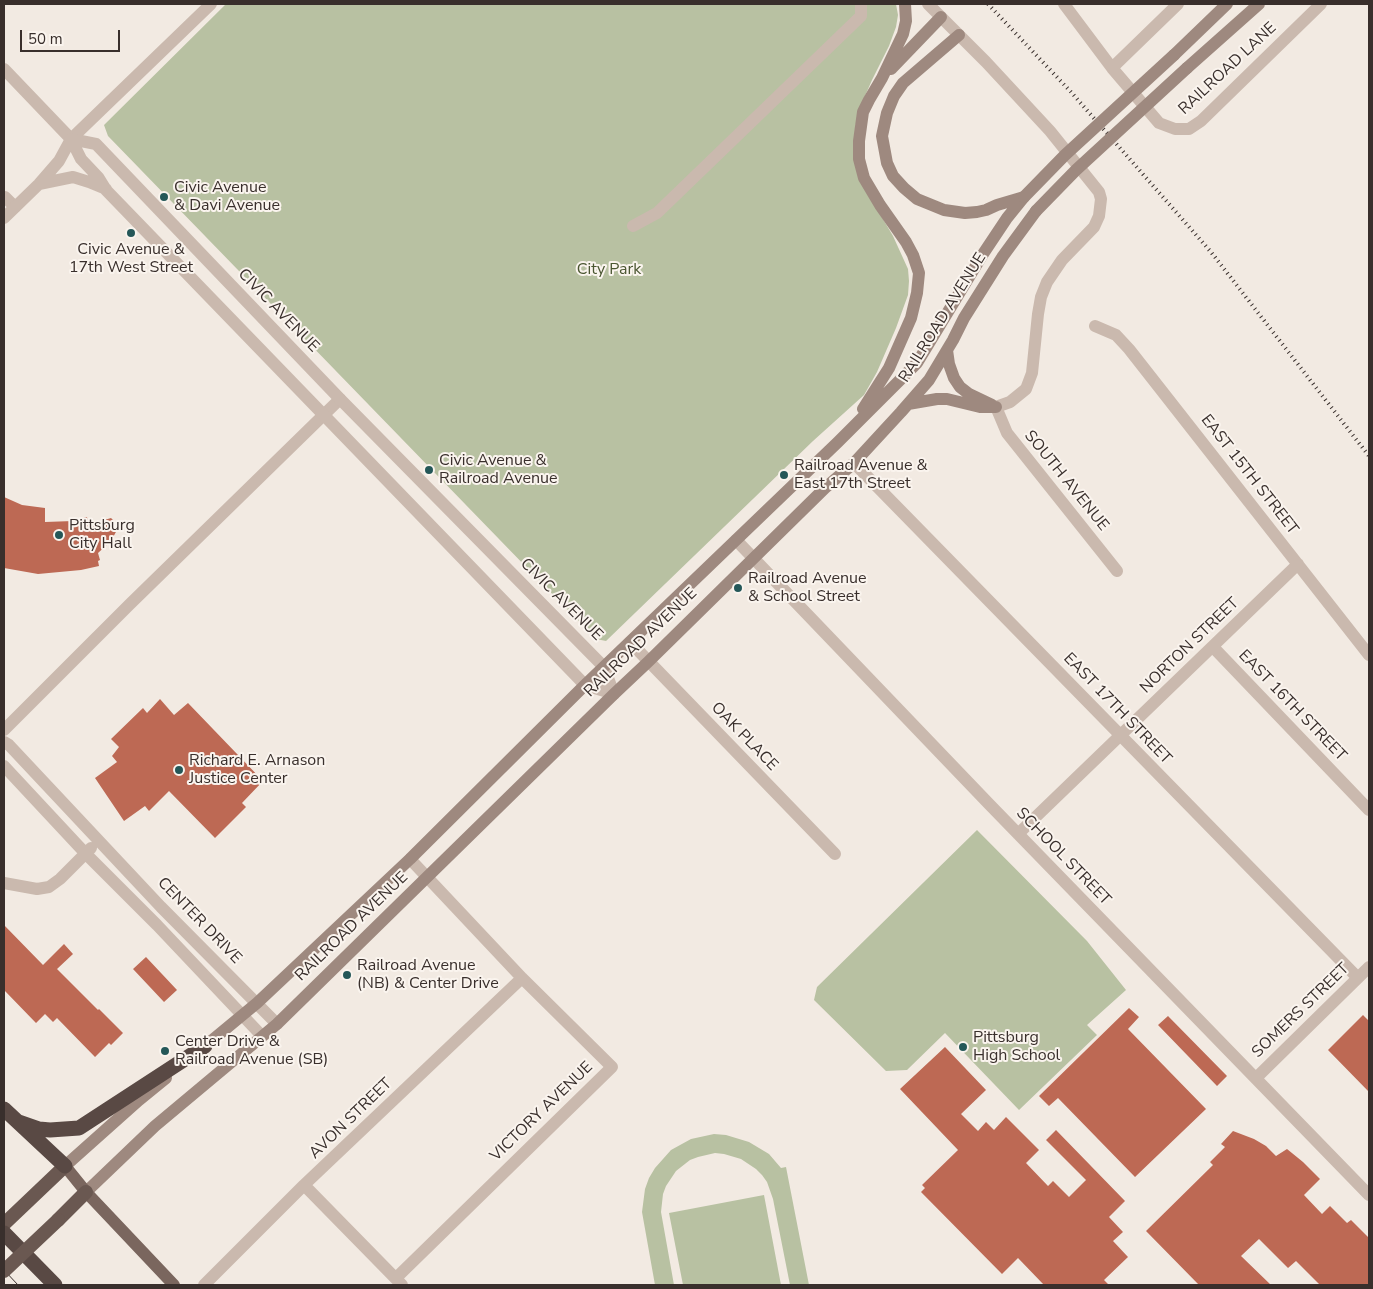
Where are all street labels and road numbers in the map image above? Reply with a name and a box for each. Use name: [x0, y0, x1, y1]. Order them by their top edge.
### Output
street label: RAILROAD LANE: [1175, 19, 1281, 119]
street label: RAILROAD AVENUE: [895, 250, 991, 386]
street label: CIVIC AVENUE: [233, 265, 323, 357]
street label: EAST 15TH STREET: [1196, 411, 1302, 539]
street label: SOUTH AVENUE: [1020, 427, 1112, 535]
street label: CIVIC AVENUE: [516, 555, 606, 645]
street label: RAILROAD AVENUE: [581, 584, 701, 702]
street label: NORTON STREET: [1137, 594, 1243, 698]
street label: EAST 16TH STREET: [1234, 646, 1350, 766]
street label: EAST 17TH STREET: [1059, 649, 1175, 769]
street label: OAK PLACE: [707, 699, 781, 775]
street label: SCHOOL STREET: [1012, 804, 1114, 910]
street label: RAILROAD AVENUE: [292, 868, 412, 986]
street label: CENTER DRIVE: [153, 874, 245, 968]
street label: SOMERS STREET: [1248, 960, 1354, 1062]
street label: VICTORY AVENUE: [487, 1058, 597, 1166]
street label: AVON STREET: [306, 1075, 396, 1163]

